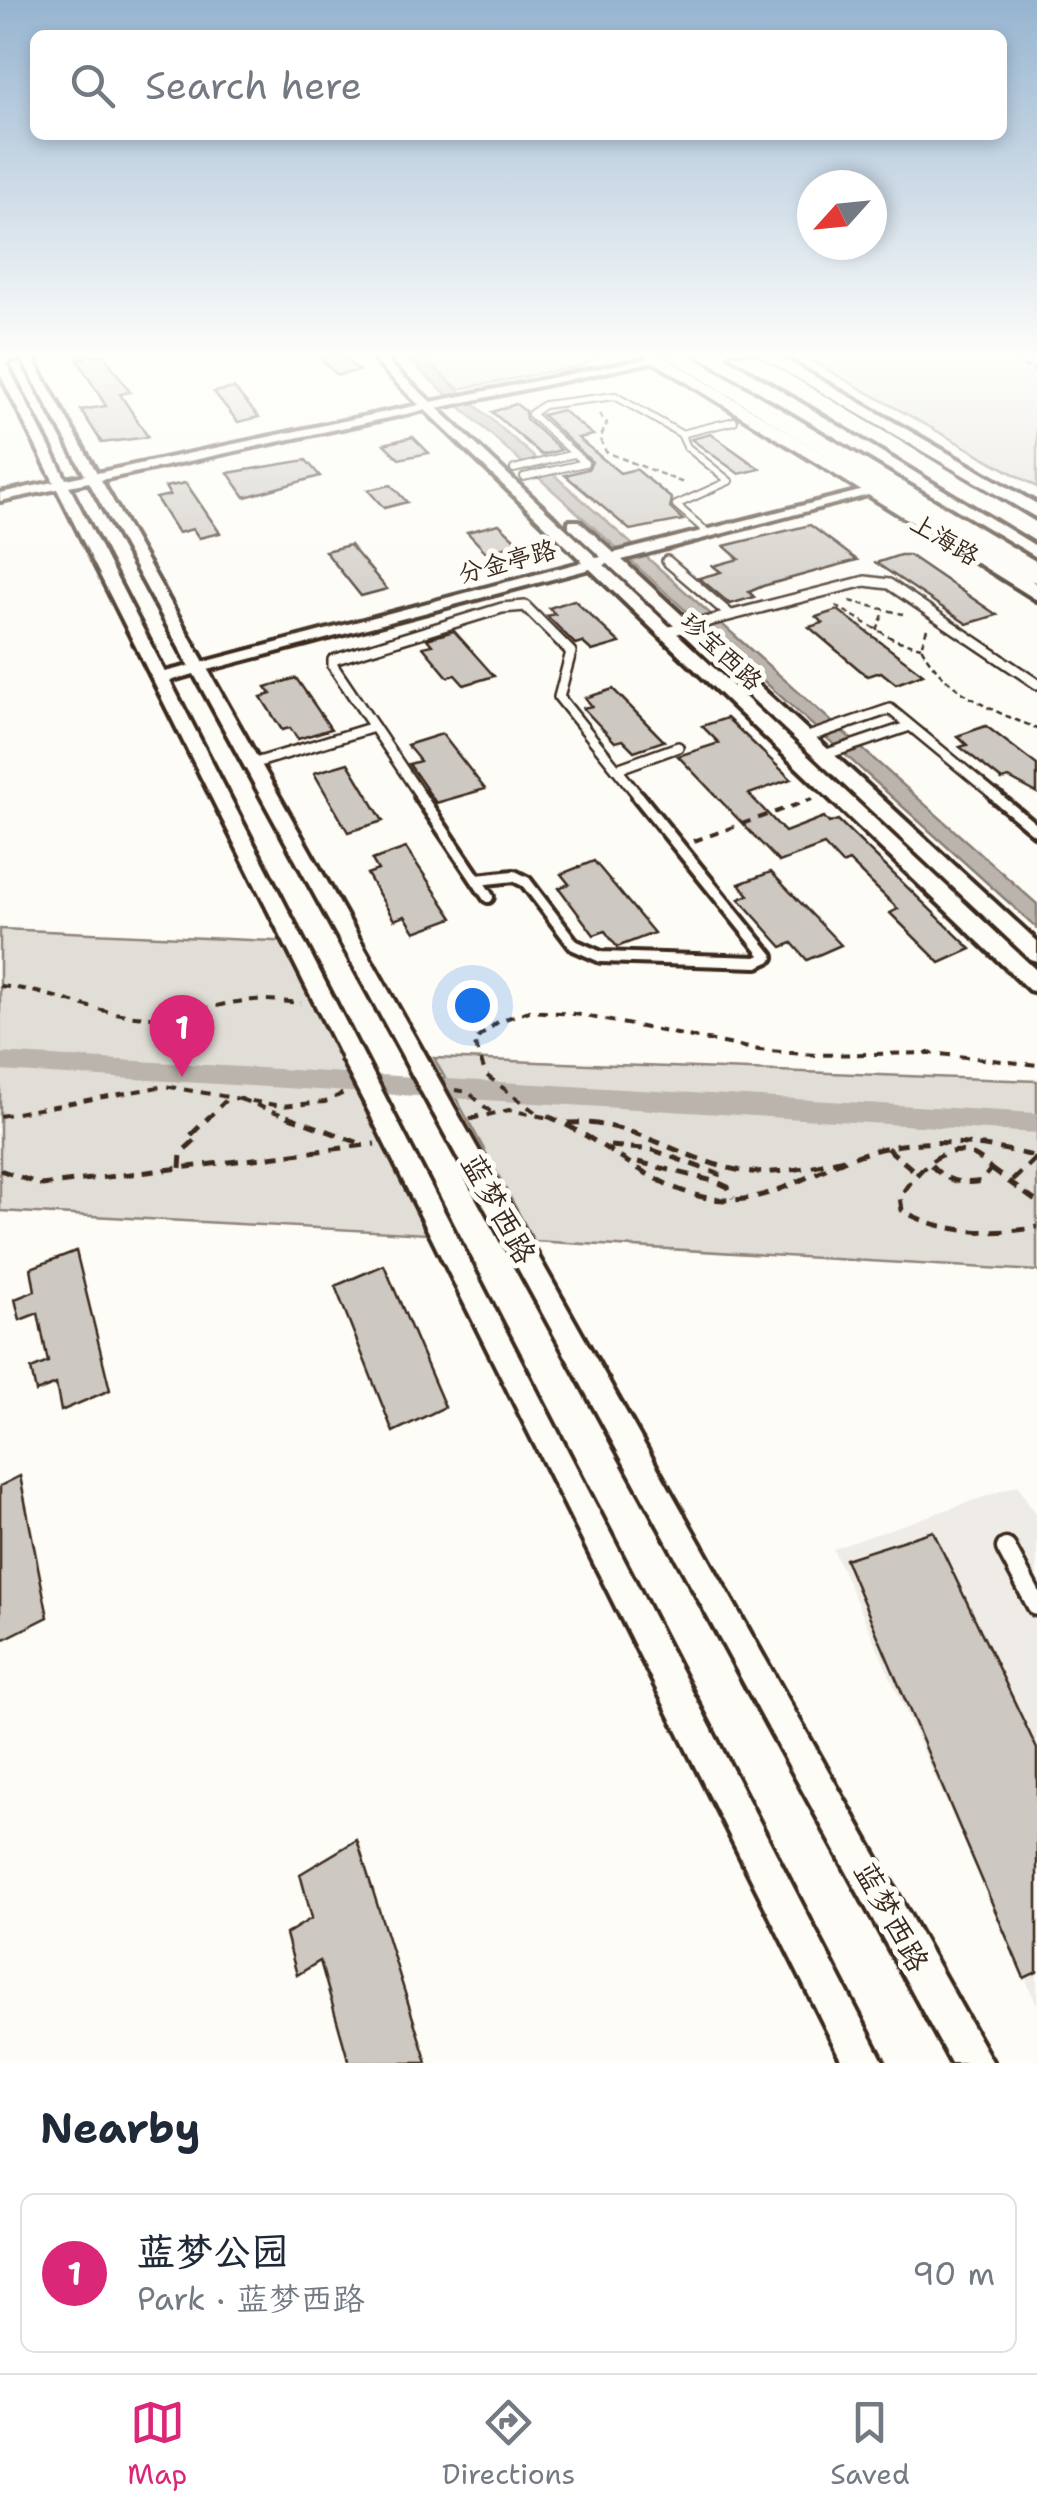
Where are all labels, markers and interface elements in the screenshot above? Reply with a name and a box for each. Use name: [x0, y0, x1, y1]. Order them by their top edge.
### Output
search box: [30, 30, 1007, 140]
icon: search: [65, 58, 120, 113]
text: Search here: [145, 60, 362, 111]
north arrow: [797, 170, 887, 260]
street label: 上海路: [904, 505, 986, 573]
street label: 分金亭路: [454, 532, 560, 590]
street label: 珍宝西路: [674, 604, 770, 698]
your location: [447, 980, 498, 1031]
pin: 1: [150, 994, 214, 1077]
street label: 蓝梦西路: [452, 1147, 546, 1271]
street label: 蓝梦西路: [845, 1855, 939, 1979]
text: Nearby: [40, 2100, 200, 2156]
text: 蓝梦公园: [137, 2226, 289, 2277]
text: 1: [67, 2252, 82, 2295]
text: 90 m: [912, 2252, 995, 2295]
text: Park · 蓝梦西路: [137, 2277, 365, 2320]
tab: Map: [127, 2395, 187, 2493]
tab: Directions: [442, 2395, 575, 2493]
tab: Saved: [830, 2395, 910, 2493]

